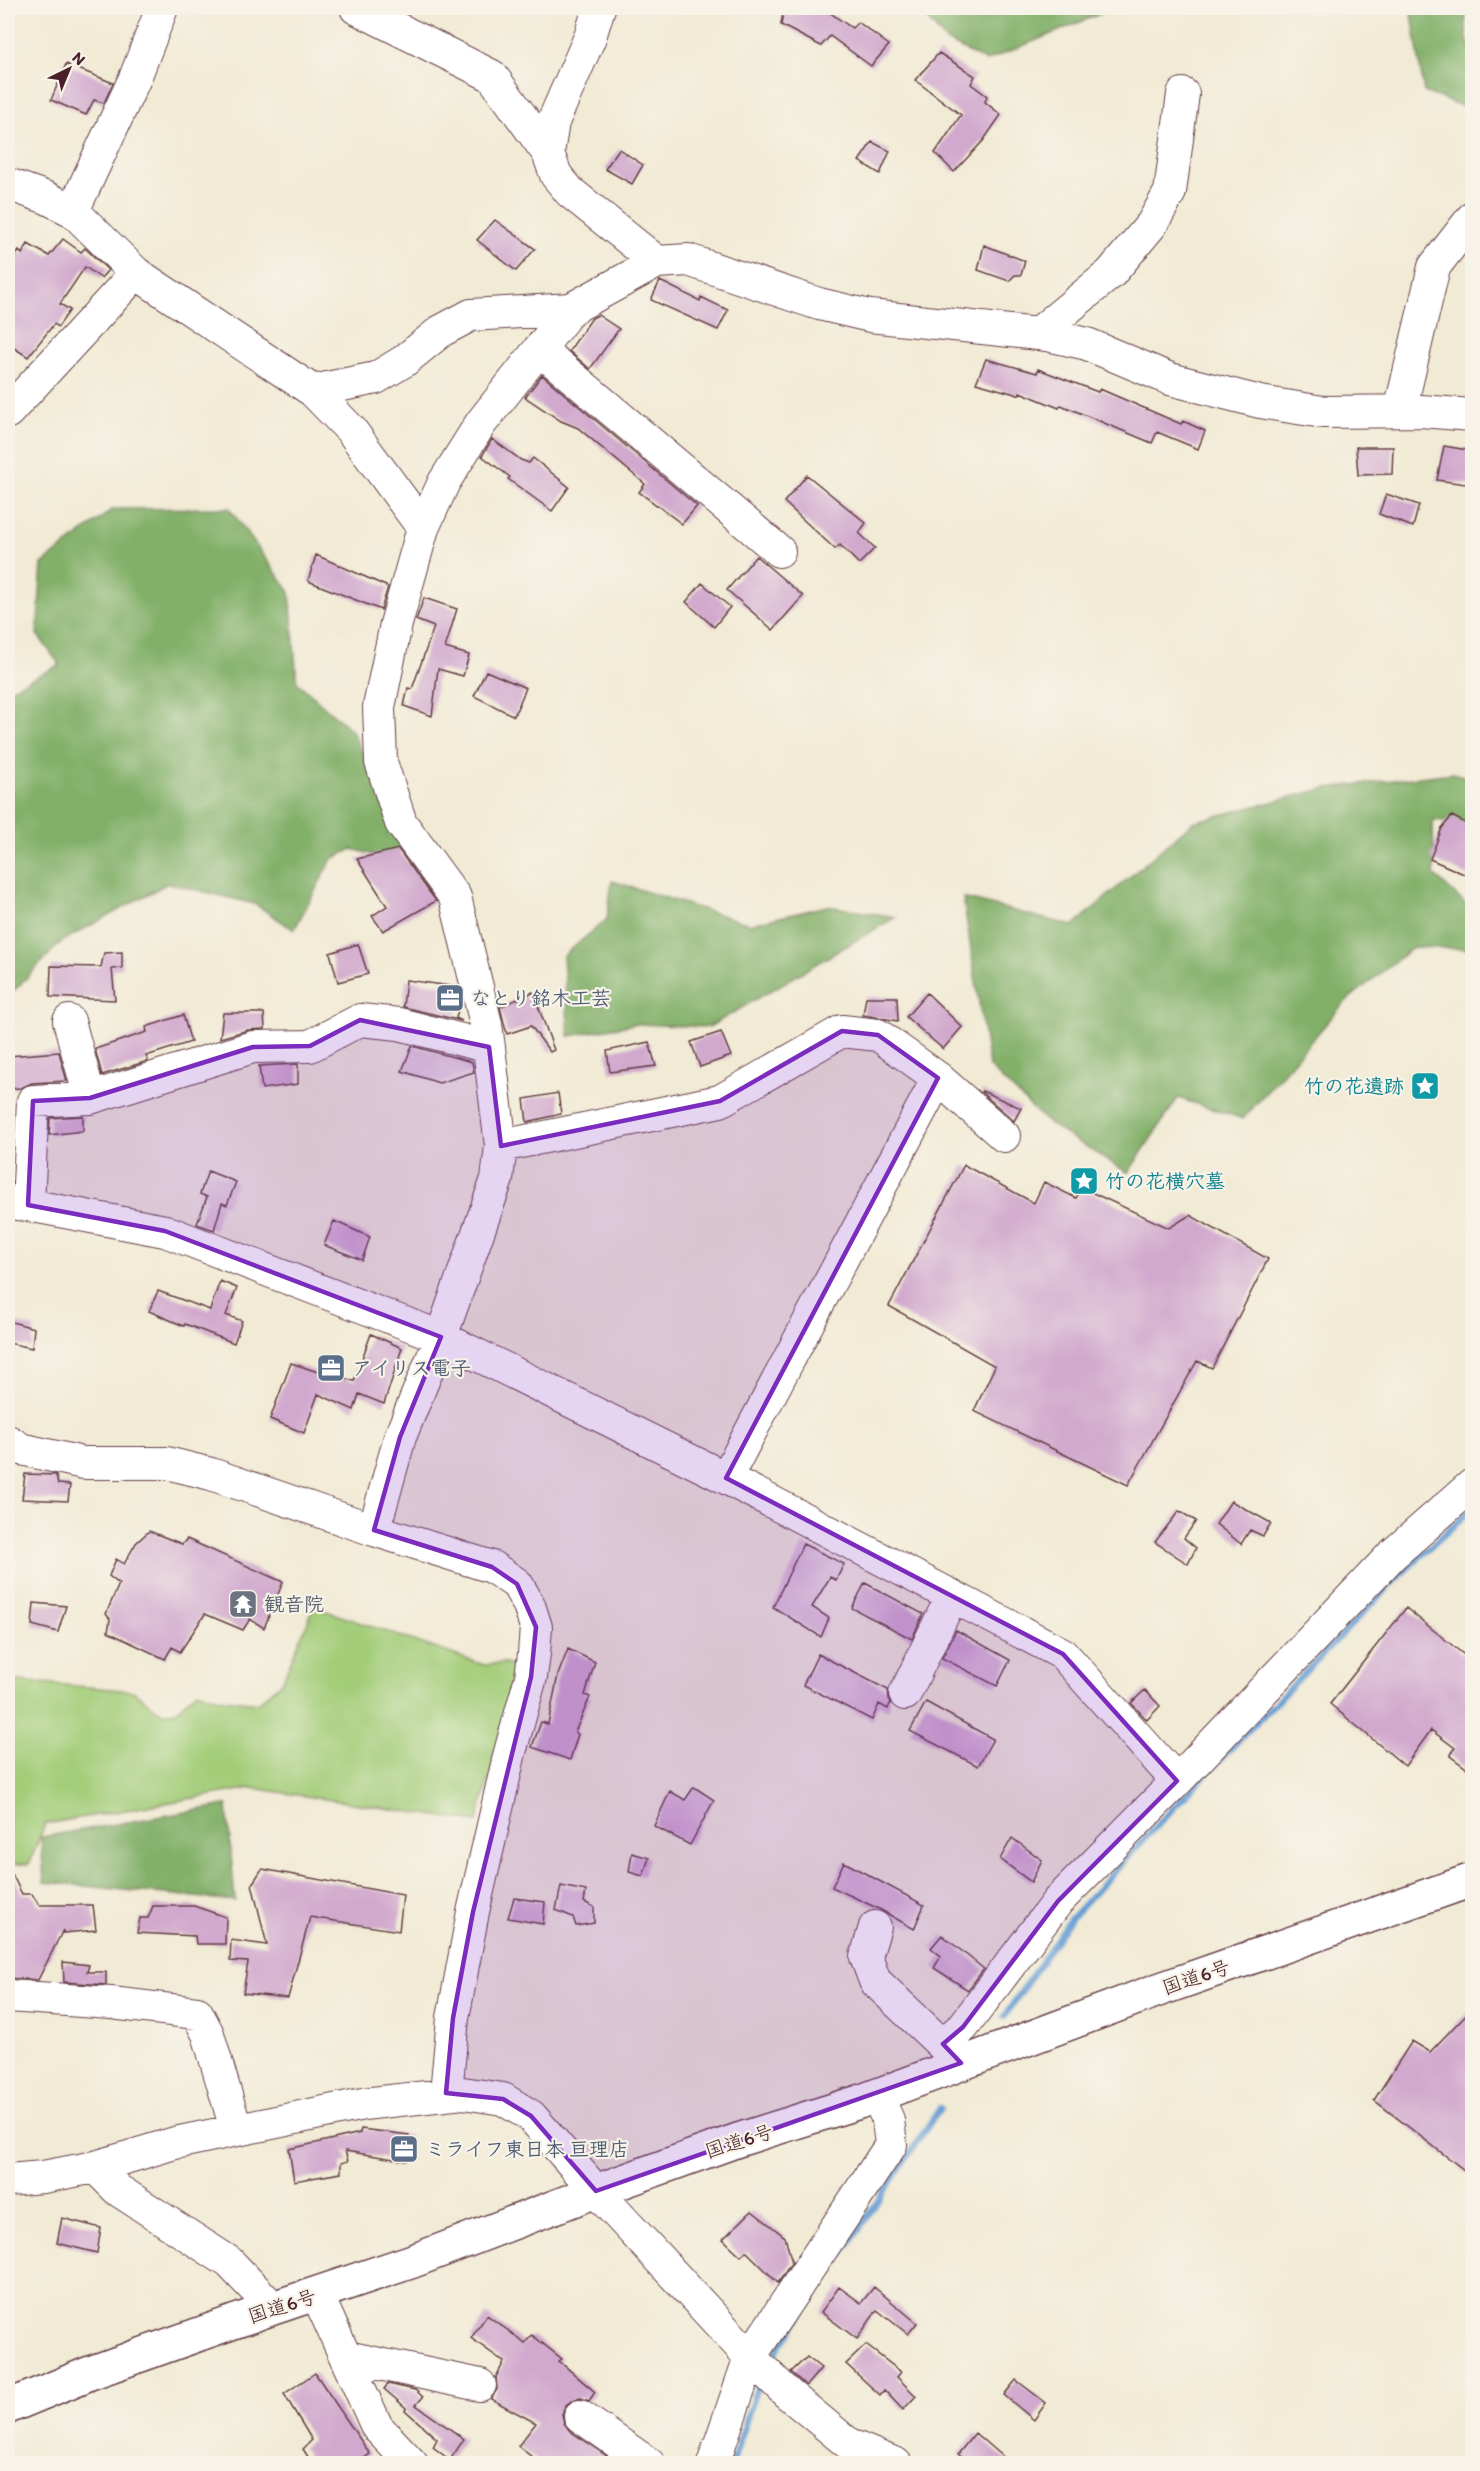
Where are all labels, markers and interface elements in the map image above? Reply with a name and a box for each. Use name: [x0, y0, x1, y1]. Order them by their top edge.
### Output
north arrow: [39, 39, 99, 99]
text: N: [68, 48, 89, 69]
office icon: なとり銘木工芸: [434, 982, 466, 1014]
place label: なとり銘木工芸: [471, 986, 611, 1010]
place icon: 竹の花遺跡: [1409, 1070, 1441, 1102]
place label: 竹の花遺跡: [1304, 1074, 1404, 1098]
place icon: 竹の花横穴墓: [1068, 1165, 1100, 1197]
place label: 竹の花横穴墓: [1105, 1169, 1225, 1193]
office icon: アイリス電子: [315, 1352, 347, 1384]
place label: アイリス電子: [352, 1356, 471, 1380]
temple icon: 観音院: [227, 1588, 259, 1620]
place label: 観音院: [264, 1592, 324, 1616]
street label: 国道6号: [1159, 1954, 1233, 2000]
street label: 国道6号: [702, 2119, 776, 2163]
office icon: ミライフ東日本 亘理店: [388, 2133, 420, 2165]
place label: ミライフ東日本 亘理店: [425, 2137, 629, 2161]
street label: 国道6号: [245, 2284, 319, 2328]

